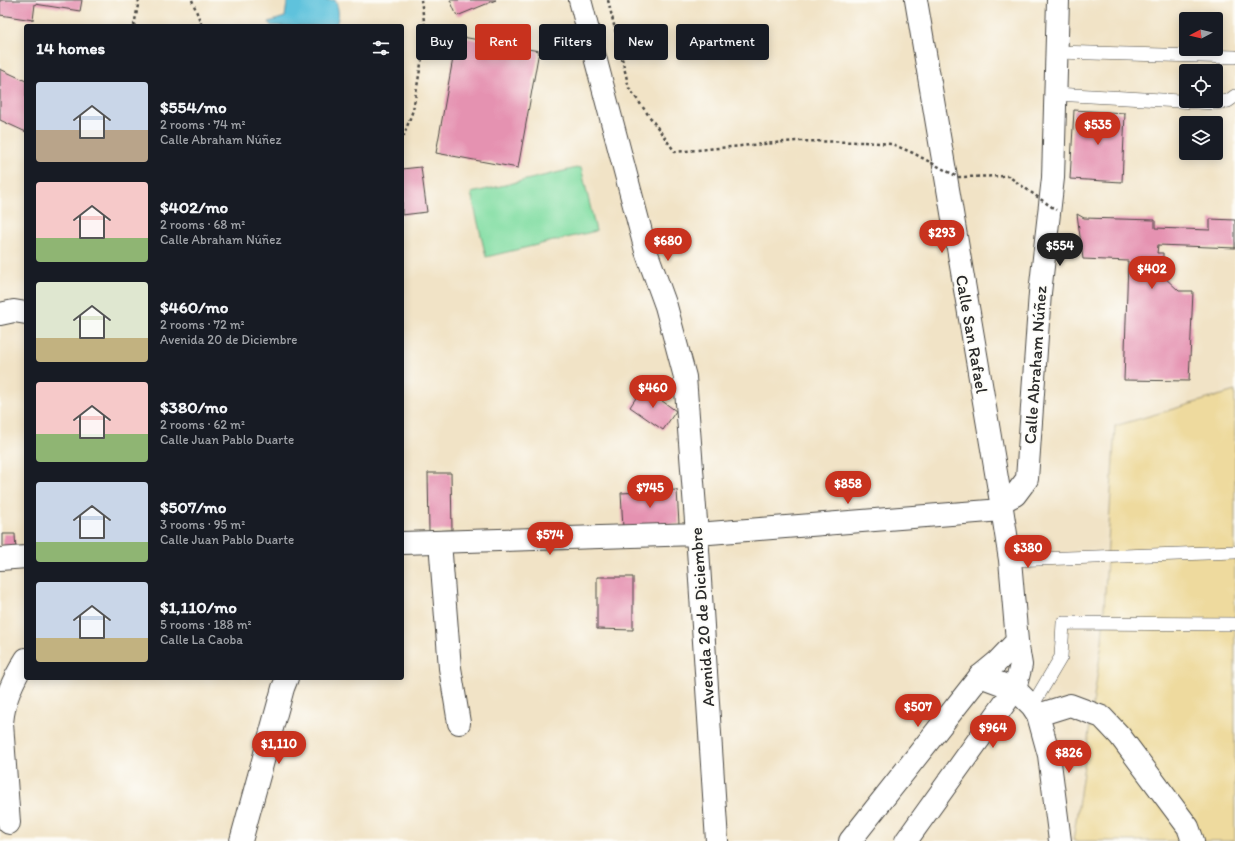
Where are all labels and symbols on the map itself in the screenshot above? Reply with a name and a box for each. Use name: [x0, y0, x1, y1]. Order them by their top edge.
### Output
north arrow: [1179, 12, 1223, 56]
pin: $535: [1074, 112, 1122, 146]
pin: $293: [918, 220, 966, 254]
pin: $680: [644, 228, 692, 262]
pin: $554: [1036, 233, 1084, 267]
pin: $402: [1128, 256, 1176, 290]
street label: Calle San Rafael: [952, 273, 992, 395]
street label: Calle Abraham Núñez: [1019, 285, 1051, 445]
pin: $460: [629, 375, 677, 409]
pin: $858: [824, 471, 872, 505]
pin: $745: [626, 475, 674, 509]
pin: $574: [526, 522, 574, 556]
street label: Avenida 20 de Diciembre: [686, 527, 718, 707]
pin: $380: [1004, 535, 1052, 569]
pin: $507: [894, 694, 942, 728]
pin: $964: [969, 715, 1017, 749]
pin: $1,110: [246, 731, 312, 765]
pin: $826: [1045, 740, 1093, 774]

